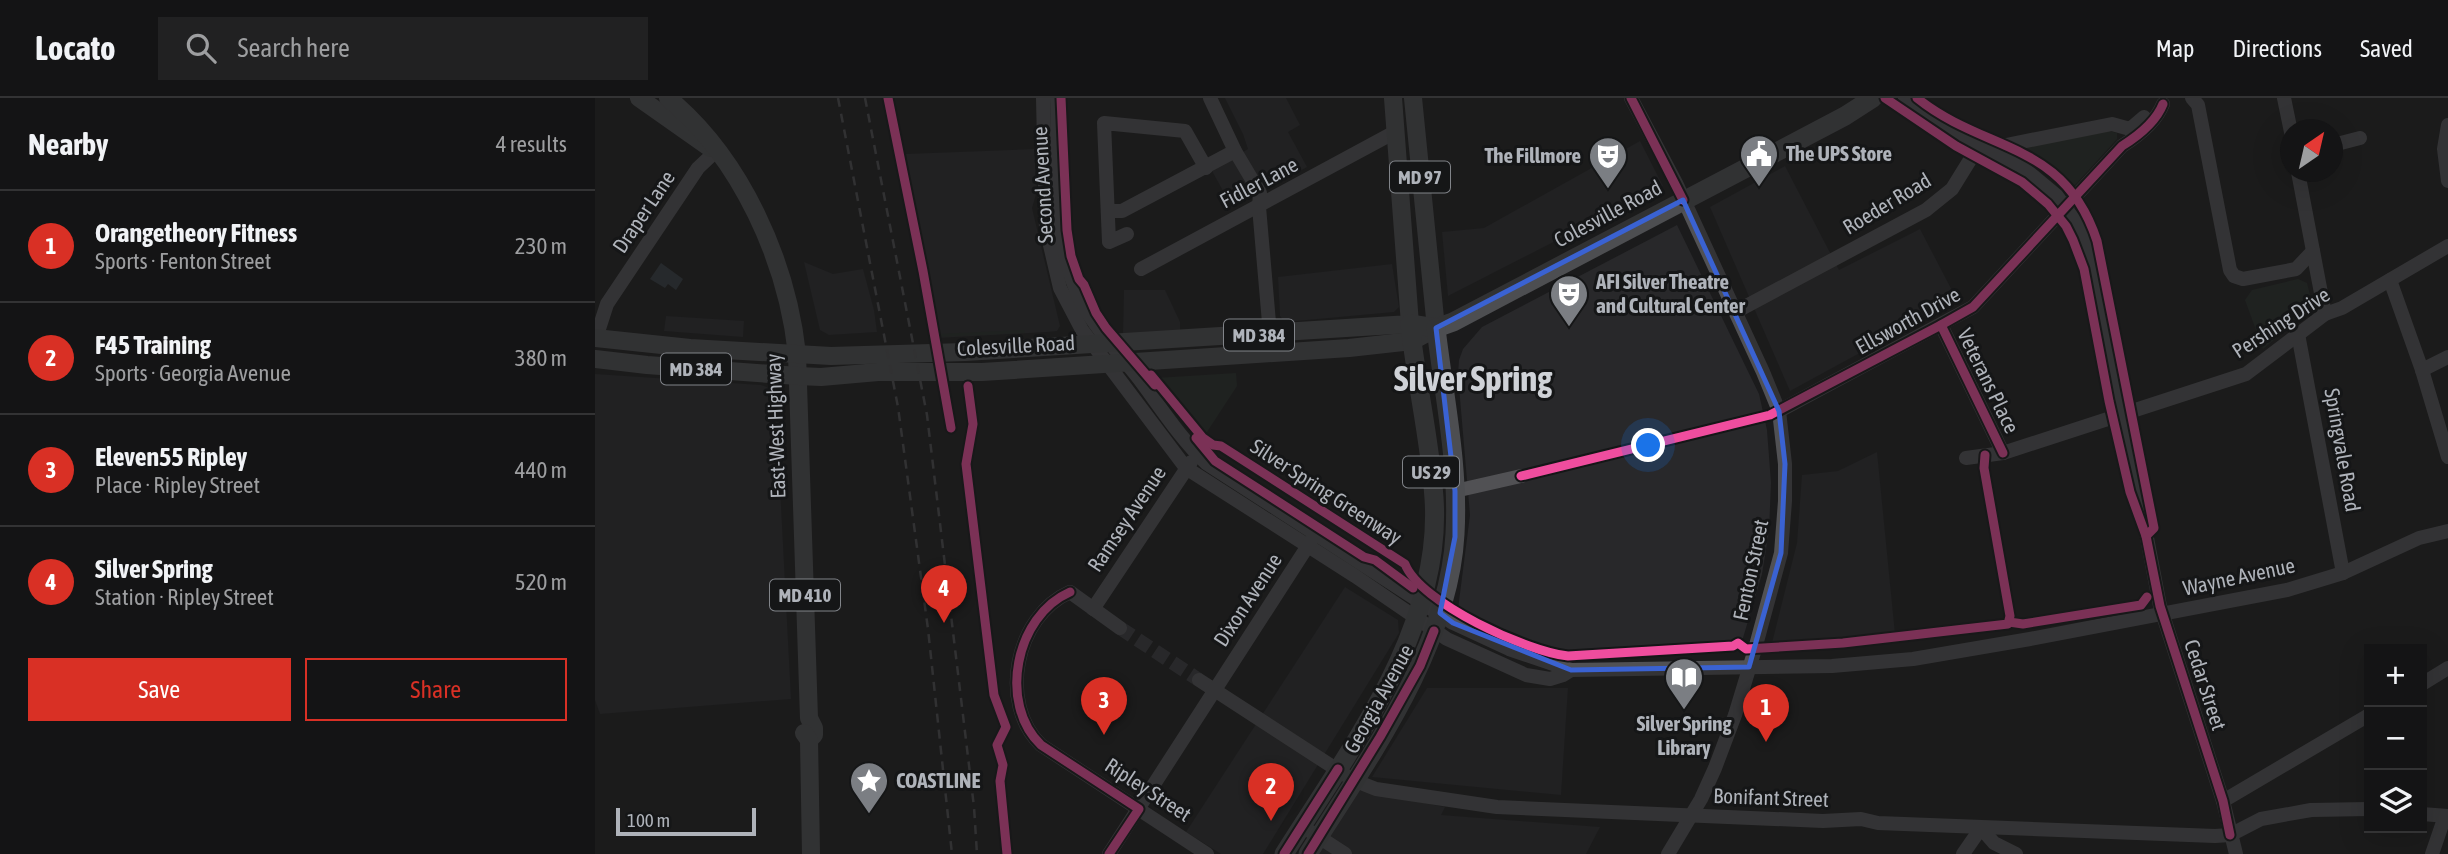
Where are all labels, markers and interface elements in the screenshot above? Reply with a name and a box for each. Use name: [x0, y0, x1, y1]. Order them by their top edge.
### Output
search box: [158, 17, 648, 80]
text: Locato: [35, 29, 116, 67]
icon: search: [182, 29, 220, 67]
text: Search here: [238, 33, 350, 63]
text: Map: [2156, 35, 2194, 62]
text: Directions: [2232, 35, 2322, 62]
text: Saved: [2360, 35, 2413, 62]
north arrow: [2280, 119, 2343, 182]
street label: Second Avenue: [1027, 126, 1057, 244]
text: Nearby: [28, 127, 108, 161]
text: 4 results: [496, 131, 567, 157]
public building icon: The UPS Store: [1738, 133, 1780, 188]
theatre icon: The Fillmore: [1587, 135, 1629, 190]
place label: The UPS Store: [1786, 141, 1892, 165]
place label: The Fillmore: [1484, 143, 1581, 167]
street label: Fidler Lane: [1215, 152, 1302, 213]
road number: MD 97: [1390, 162, 1450, 192]
street label: Draper Lane: [607, 166, 679, 257]
street label: Roeder Road: [1838, 168, 1935, 239]
street label: Colesville Road: [1550, 175, 1665, 252]
text: Orangetheory Fitness: [95, 218, 297, 248]
text: 1: [46, 233, 56, 259]
text: 230 m: [515, 233, 567, 259]
text: Sports · Fenton Street: [95, 248, 271, 274]
place label: AFI Silver Theatre and Cultural Center: [1595, 269, 1746, 317]
theatre icon: AFI Silver Theatre and Cultural Center: [1548, 273, 1590, 328]
street label: Ellsworth Drive: [1851, 282, 1964, 359]
street label: Pershing Drive: [2227, 282, 2334, 362]
road number: MD 384: [1224, 319, 1294, 350]
street label: Veterans Place: [1953, 324, 2025, 437]
text: F45 Training: [95, 330, 211, 360]
street label: Colesville Road: [956, 330, 1076, 360]
text: 2: [46, 345, 56, 371]
text: 380 m: [515, 345, 567, 371]
street label: East-West Highway: [760, 353, 790, 499]
road number: MD 384: [661, 354, 731, 384]
district label: Silver Spring: [1394, 358, 1553, 398]
text: Sports · Georgia Avenue: [95, 360, 291, 386]
street label: Springvale Road: [2320, 386, 2366, 513]
your location: [1631, 428, 1665, 462]
street label: Silver Spring Greenway: [1247, 433, 1407, 549]
text: Eleven55 Ripley: [95, 442, 247, 472]
road number: US 29: [1403, 456, 1459, 488]
text: 3: [46, 457, 56, 483]
text: 440 m: [515, 457, 567, 483]
street label: Ramsey Avenue: [1082, 461, 1170, 576]
text: Place · Ripley Street: [95, 472, 260, 498]
street label: Fenton Street: [1728, 517, 1772, 622]
street label: Dixon Avenue: [1208, 548, 1286, 650]
street label: Wayne Avenue: [2181, 552, 2297, 600]
text: Silver Spring: [95, 554, 213, 584]
pin: 4: [921, 565, 967, 623]
text: 4: [46, 569, 56, 595]
text: 520 m: [515, 569, 567, 595]
road number: MD 410: [770, 580, 840, 610]
text: Station · Ripley Street: [95, 584, 274, 610]
street label: Cedar Street: [2180, 636, 2232, 733]
street label: Georgia Avenue: [1338, 640, 1418, 757]
map controls: [2364, 644, 2427, 833]
button: +: [2364, 644, 2427, 707]
library icon: Silver Spring Library: [1663, 656, 1705, 711]
button: Save: [28, 658, 291, 721]
button: Share: [305, 658, 567, 721]
pin: 3: [1081, 677, 1127, 735]
pin: 1: [1743, 684, 1789, 742]
button: −: [2364, 707, 2427, 770]
place label: Silver Spring Library: [1636, 711, 1732, 759]
street label: Ripley Street: [1101, 753, 1196, 826]
place icon: COASTLINE: [848, 760, 890, 815]
pin: 2: [1248, 763, 1294, 821]
place label: COASTLINE: [896, 768, 980, 792]
button: layers: [2364, 770, 2427, 833]
street label: Bonifant Street: [1713, 783, 1829, 811]
scale bar: [616, 805, 756, 837]
text: 100 m: [627, 809, 670, 831]

